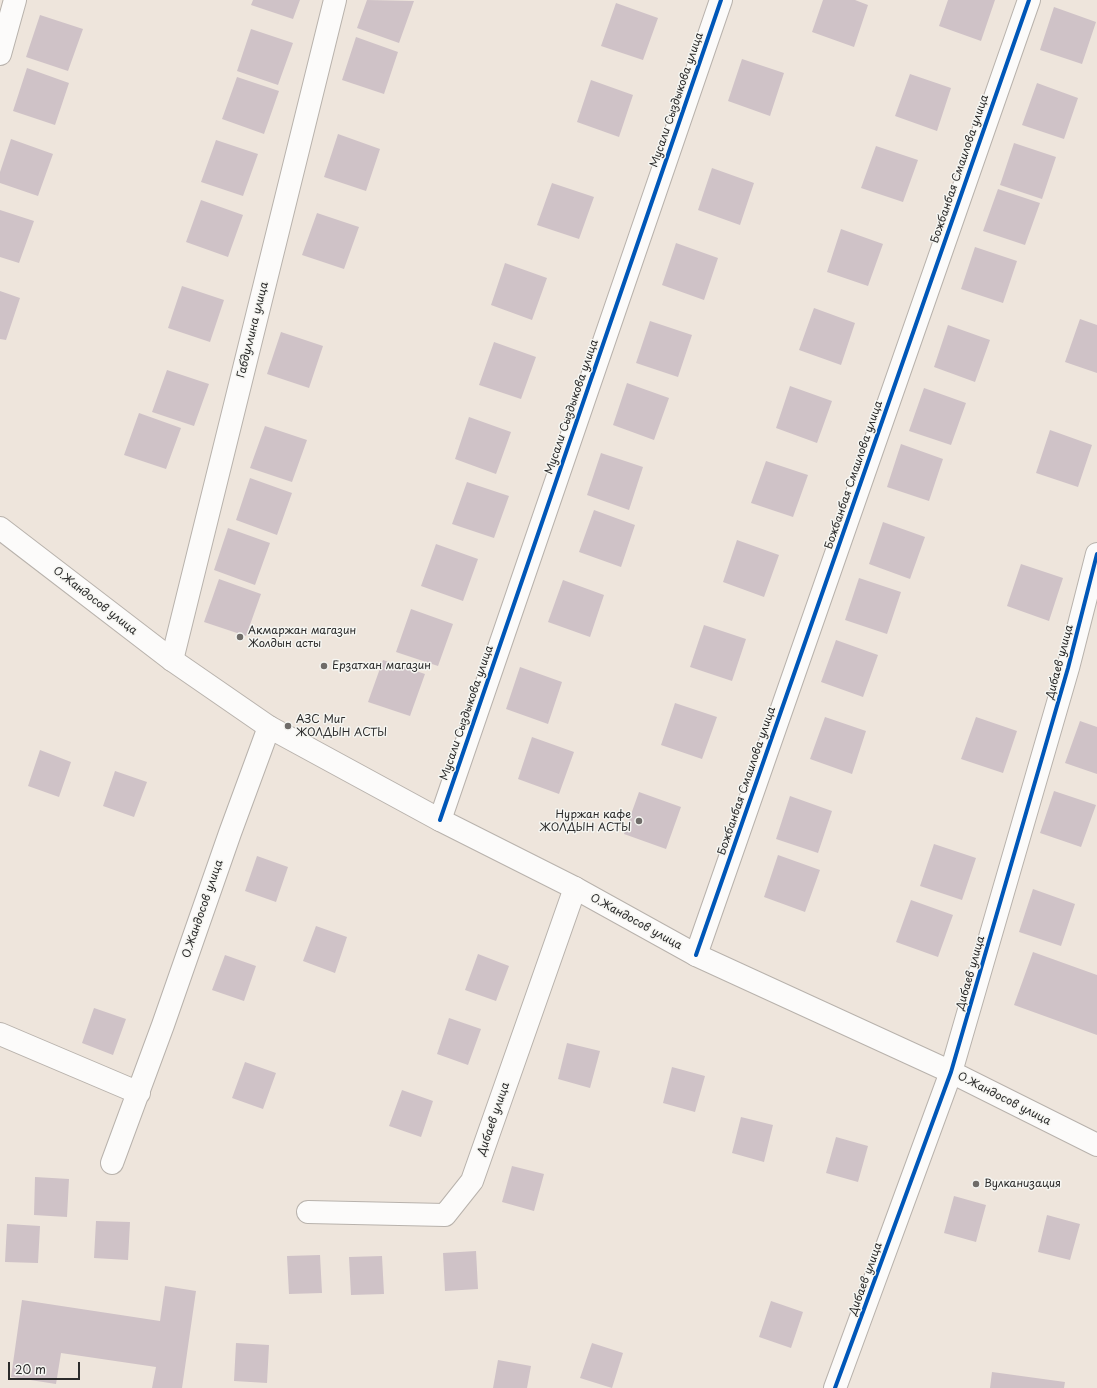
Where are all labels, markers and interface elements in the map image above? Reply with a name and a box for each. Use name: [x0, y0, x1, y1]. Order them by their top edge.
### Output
street label: Мусали Сыздыкова улица: [648, 31, 706, 169]
street label: Божбанбая Смаилова улица: [928, 93, 992, 245]
street label: Габдуллина улица: [235, 281, 271, 379]
street label: Мусали Сыздыкова улица: [543, 338, 601, 476]
street label: Божбанбая Смаилова улица: [822, 399, 886, 551]
street label: О.Жандосов улица: [50, 564, 140, 638]
street label: Дибаев улица: [1044, 623, 1076, 701]
place label: Акмаржан магазин Жолдын асты: [248, 624, 356, 650]
marker: Акмаржан магазин Жолдын асты: [235, 632, 245, 642]
street label: Мусали Сыздыкова улица: [438, 644, 496, 782]
place label: Ерзатхан магазин: [332, 659, 431, 673]
marker: Ерзатхан магазин: [319, 661, 329, 671]
street label: Божбанбая Смаилова улица: [715, 705, 779, 857]
place label: АЗС Миг ЖОЛДЫН АСТЫ: [296, 713, 387, 739]
marker: АЗС Миг ЖОЛДЫН АСТЫ: [283, 721, 293, 731]
place label: Нуржан кафе ЖОЛДЫН АСТЫ: [540, 808, 631, 834]
marker: Нуржан кафе ЖОЛДЫН АСТЫ: [634, 816, 644, 826]
street label: О.Жандосов улица: [180, 858, 226, 960]
street label: О.Жандосов улица: [588, 891, 684, 953]
street label: Дибаев улица: [954, 934, 988, 1012]
street label: О.Жандосов улица: [955, 1070, 1053, 1128]
street label: Дибаев улица: [475, 1081, 513, 1157]
place label: Вулканизация: [984, 1177, 1061, 1191]
marker: Вулканизация: [971, 1179, 981, 1189]
street label: Дибаев улица: [847, 1241, 885, 1317]
scale bar: [10, 1354, 82, 1380]
text: 20 m: [15, 1360, 46, 1378]

